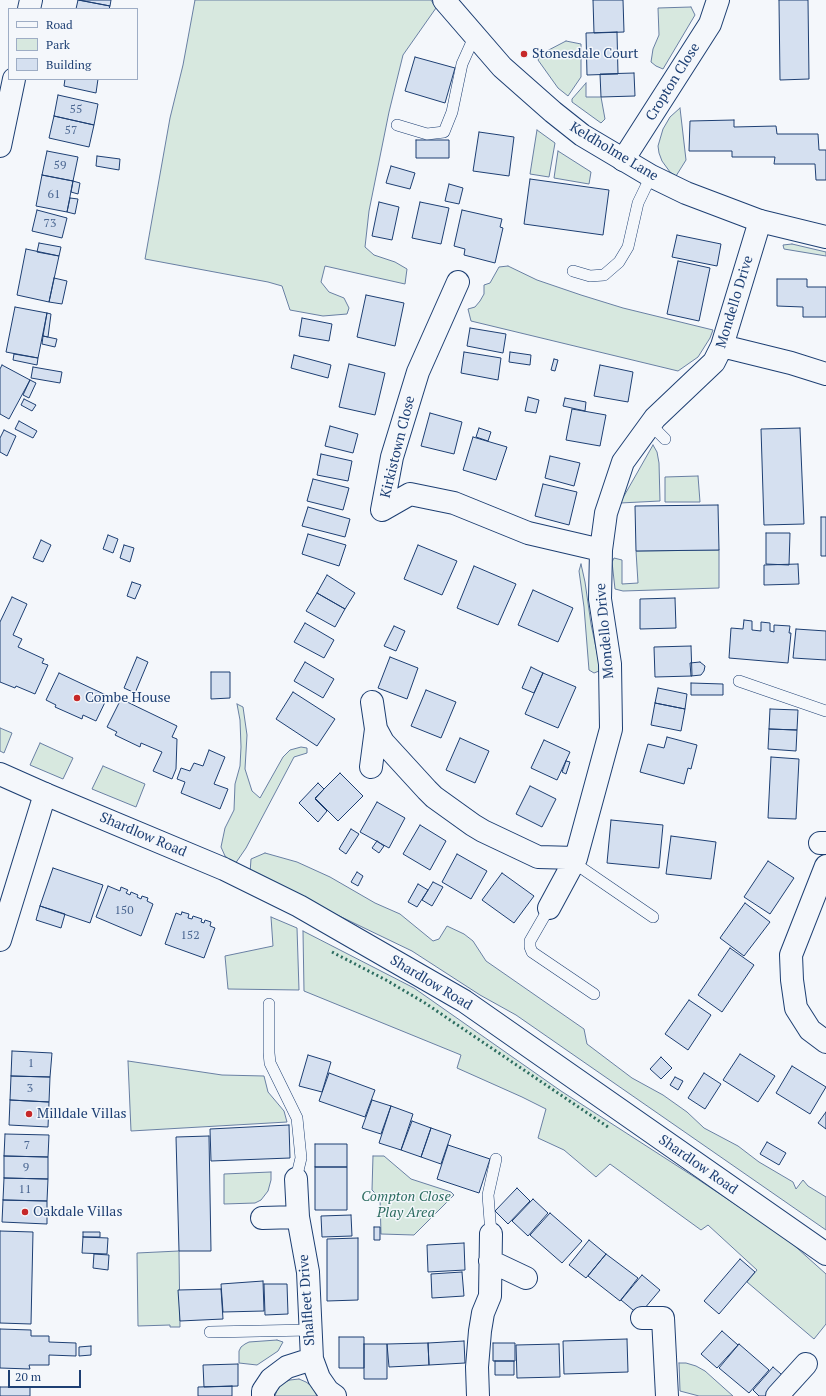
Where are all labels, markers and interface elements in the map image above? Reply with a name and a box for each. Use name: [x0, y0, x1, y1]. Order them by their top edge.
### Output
legend: [8, 8, 138, 80]
text: Road: [46, 17, 73, 32]
text: Park: [46, 37, 70, 52]
street label: Cropton Close: [642, 40, 704, 124]
place label: Stonesdale Court: [532, 46, 638, 62]
marker: Stonesdale Court: [519, 49, 529, 59]
text: Building: [46, 57, 91, 72]
house number: 55: [70, 103, 82, 117]
street label: Keldholme Lane: [567, 119, 661, 185]
house number: 57: [65, 124, 77, 138]
house number: 59: [54, 159, 66, 173]
house number: 61: [48, 188, 60, 202]
house number: 73: [44, 217, 56, 231]
street label: Mondello Drive: [713, 254, 757, 350]
street label: Kirkistown Close: [377, 394, 419, 500]
street label: Mondello Drive: [592, 582, 618, 680]
place label: Combe House: [85, 690, 171, 706]
marker: Combe House: [72, 693, 82, 703]
street label: Shardlow Road: [97, 809, 189, 861]
house number: 150: [114, 904, 134, 918]
house number: 152: [180, 929, 200, 943]
street label: Shardlow Road: [387, 952, 475, 1014]
house number: 1: [28, 1057, 34, 1071]
house number: 3: [27, 1082, 33, 1096]
place label: Milldale Villas: [37, 1106, 127, 1122]
marker: Milldale Villas: [24, 1109, 34, 1119]
street label: Shardlow Road: [655, 1132, 741, 1198]
house number: 7: [24, 1139, 30, 1153]
house number: 9: [23, 1161, 29, 1175]
house number: 11: [19, 1183, 31, 1197]
park label: Compton Close Play Area: [361, 1189, 451, 1222]
place label: Oakdale Villas: [33, 1204, 123, 1220]
marker: Oakdale Villas: [20, 1207, 30, 1217]
street label: Shalfleet Drive: [295, 1254, 319, 1346]
scale bar: [10, 1362, 83, 1388]
text: 20 m: [15, 1369, 41, 1384]

